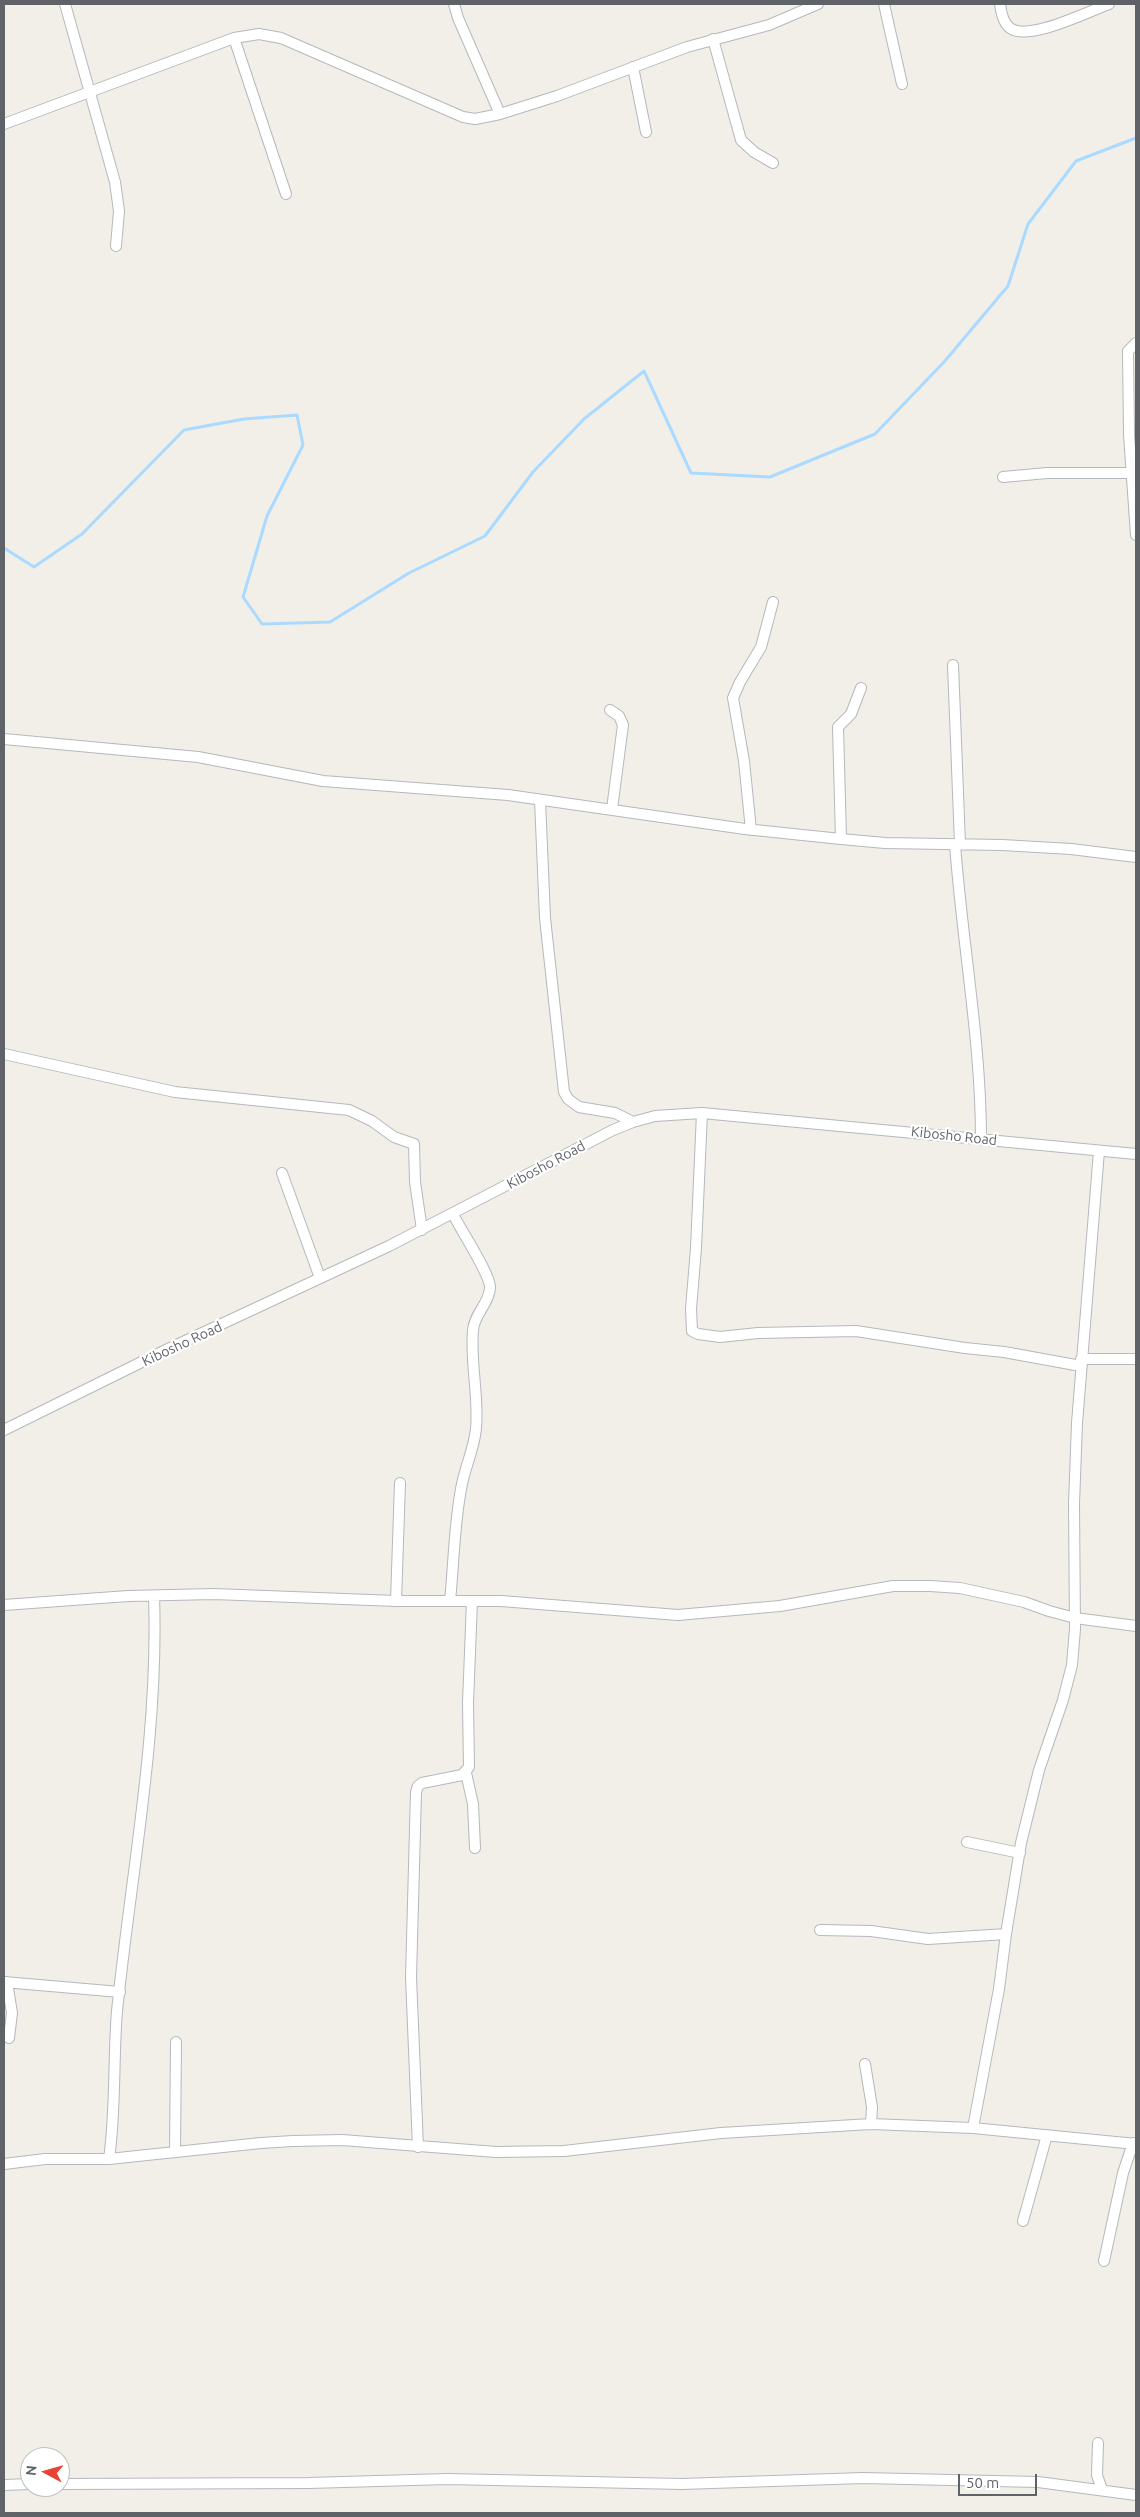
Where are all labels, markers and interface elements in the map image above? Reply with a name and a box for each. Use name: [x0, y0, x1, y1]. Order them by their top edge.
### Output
street label: Kibosho Road: [910, 1123, 998, 1149]
street label: Kibosho Road: [504, 1137, 588, 1193]
street label: Kibosho Road: [139, 1318, 225, 1370]
north arrow: [20, 2447, 70, 2497]
scale bar: [960, 2464, 1039, 2496]
text: N: [23, 2465, 40, 2477]
text: 50 m: [966, 2474, 999, 2491]

